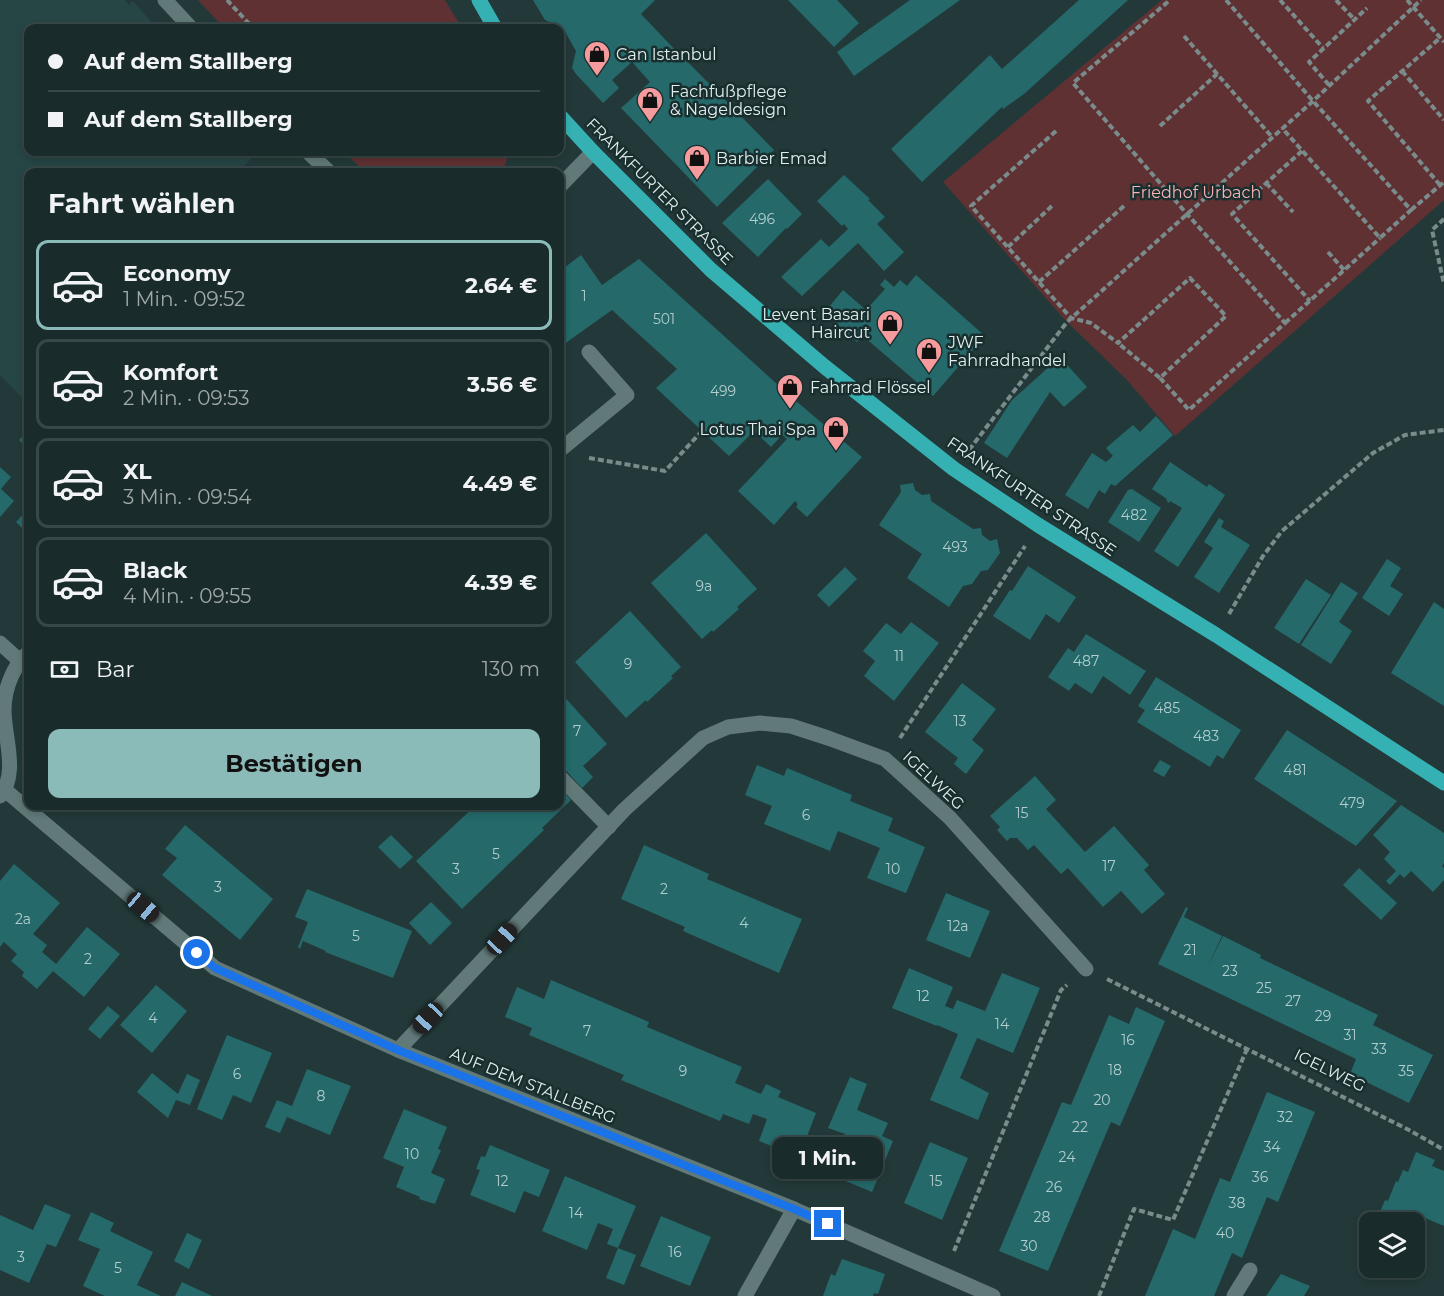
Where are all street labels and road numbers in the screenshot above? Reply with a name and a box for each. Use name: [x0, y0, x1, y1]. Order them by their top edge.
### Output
street label: FRANKFURTER STRASSE: [582, 114, 737, 269]
street label: FRANKFURTER STRASSE: [944, 433, 1120, 560]
street label: IGELWEG: [899, 747, 968, 814]
street label: AUF DEM STALLBERG: [447, 1044, 618, 1127]
street label: IGELWEG: [1291, 1045, 1369, 1096]

